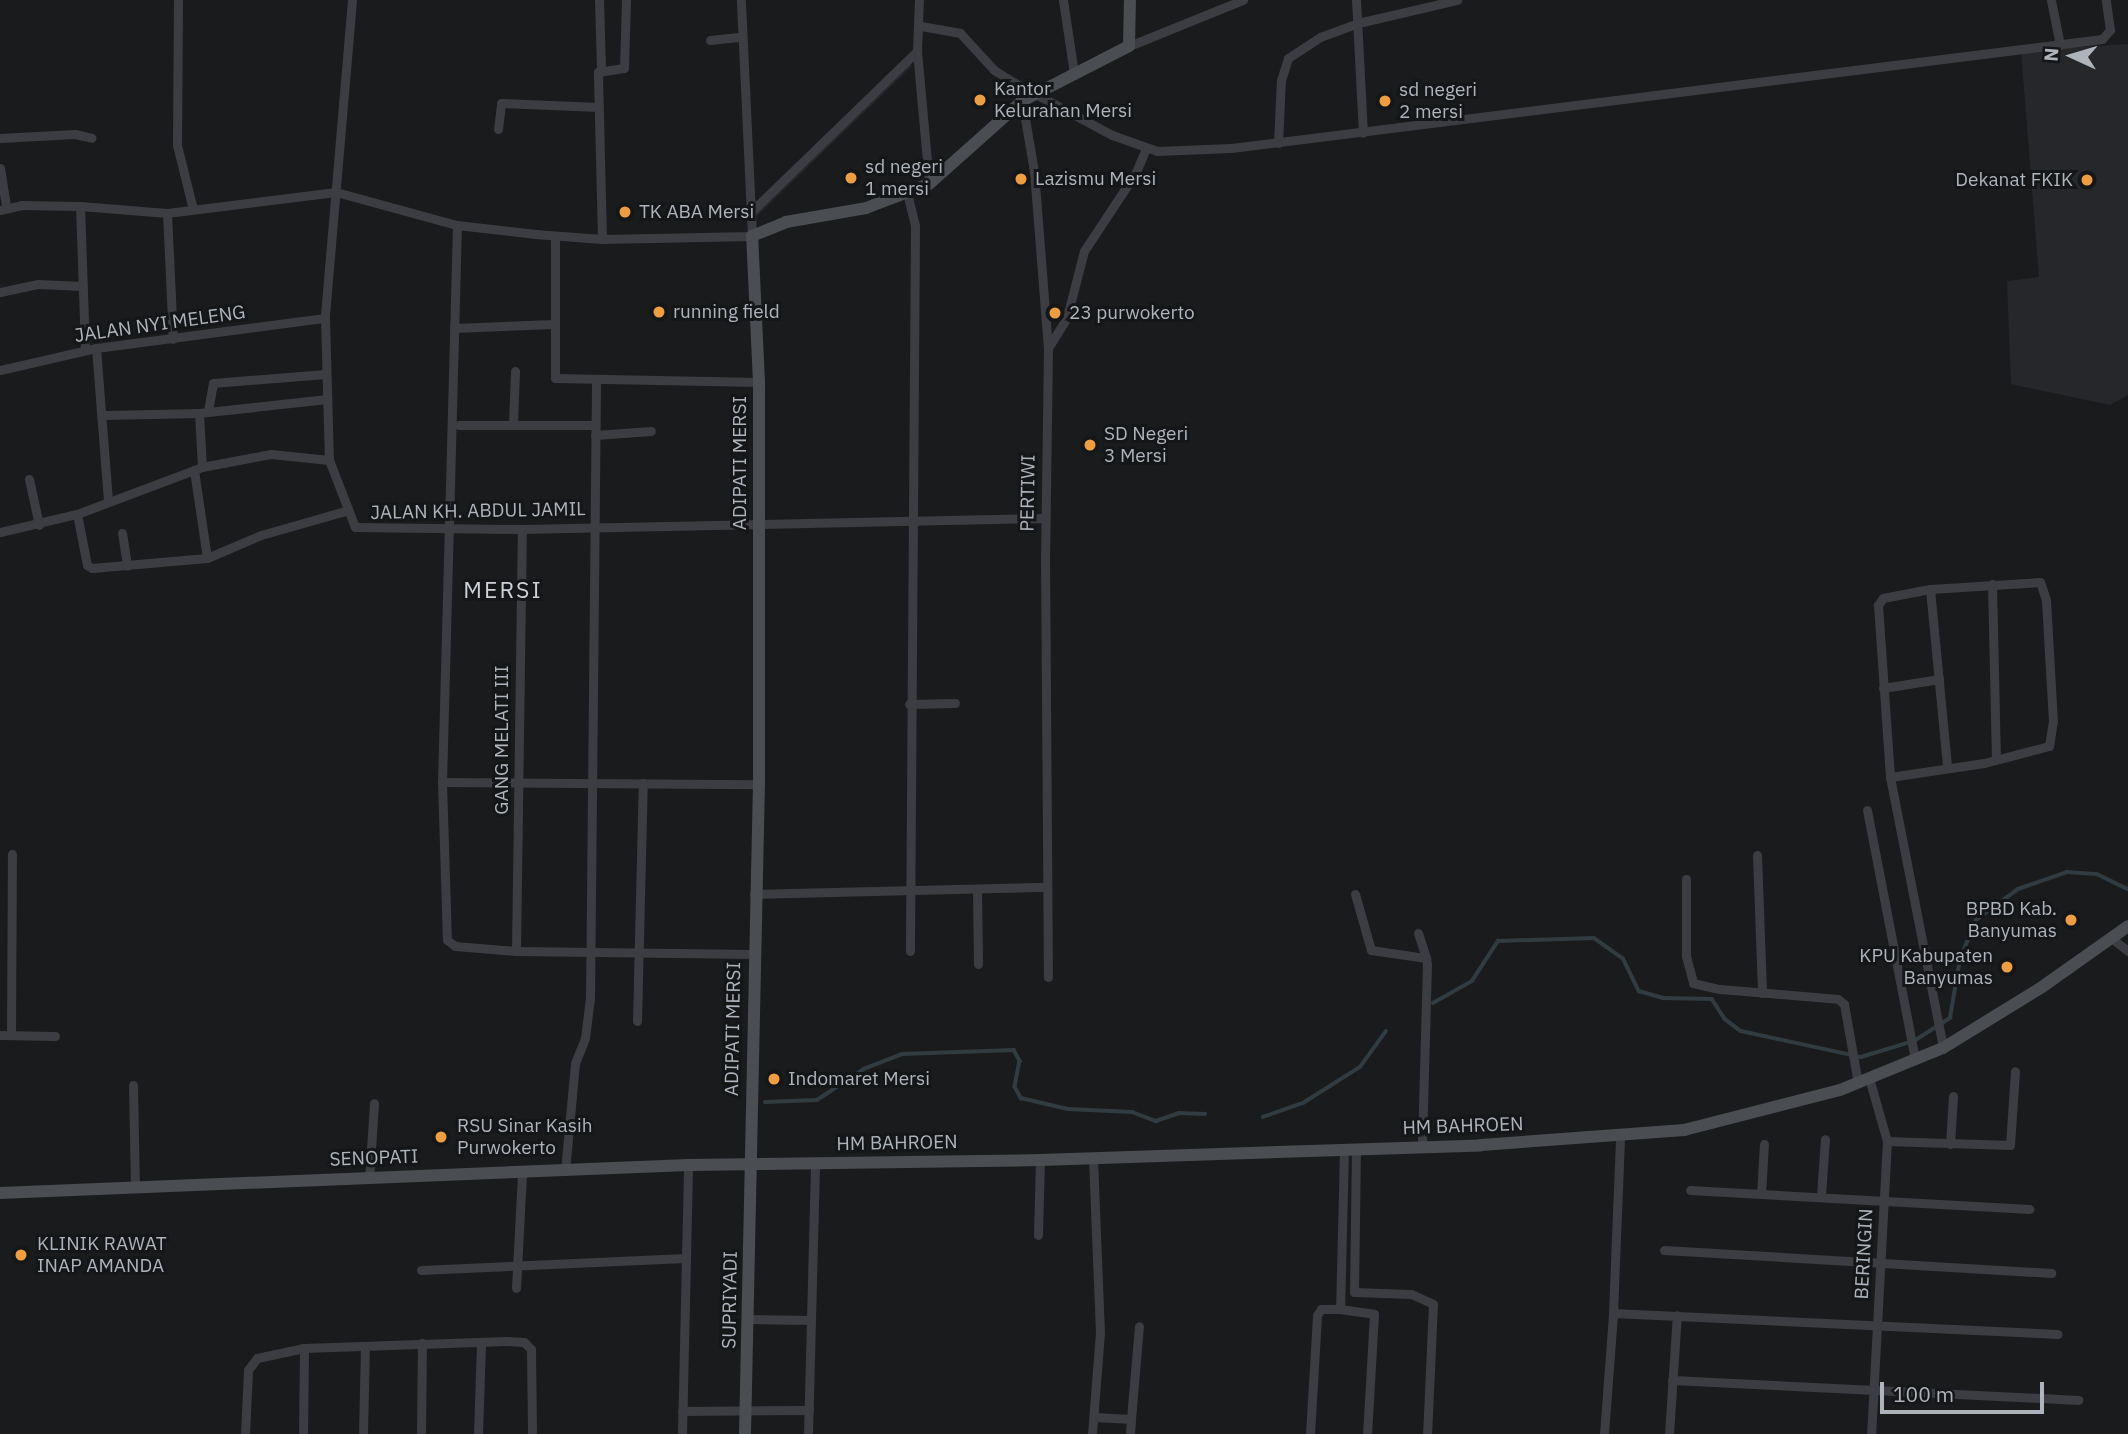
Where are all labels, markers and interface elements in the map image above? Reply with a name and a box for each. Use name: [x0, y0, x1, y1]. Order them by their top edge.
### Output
north arrow: [2037, 21, 2107, 91]
text: N: [2039, 47, 2064, 62]
place label: Kantor Kelurahan Mersi: [994, 78, 1132, 122]
place label: sd negeri 2 mersi: [1399, 79, 1477, 123]
marker: Kantor Kelurahan Mersi: [972, 92, 988, 108]
marker: sd negeri 2 mersi: [1377, 93, 1393, 109]
place label: sd negeri 1 mersi: [865, 156, 943, 200]
place label: Lazismu Mersi: [1035, 168, 1156, 190]
place label: Dekanat FKIK: [1955, 169, 2073, 191]
marker: sd negeri 1 mersi: [843, 170, 859, 186]
marker: Lazismu Mersi: [1013, 171, 1029, 187]
marker: Dekanat FKIK: [2079, 172, 2095, 188]
place label: TK ABA Mersi: [639, 201, 754, 223]
marker: TK ABA Mersi: [617, 204, 633, 220]
street label: JALAN NYI MELENG: [73, 301, 247, 347]
place label: running field: [673, 301, 780, 323]
place label: 23 purwokerto: [1069, 302, 1195, 324]
marker: running field: [651, 304, 667, 320]
marker: 23 purwokerto: [1047, 305, 1063, 321]
street label: ADIPATI MERSI: [729, 396, 751, 530]
place label: SD Negeri 3 Mersi: [1104, 423, 1188, 467]
marker: SD Negeri 3 Mersi: [1082, 437, 1098, 453]
street label: PERTIWI: [1016, 454, 1040, 532]
street label: JALAN KH. ABDUL JAMIL: [370, 498, 586, 524]
district label: MERSI: [464, 575, 542, 603]
street label: GANG MELATI III: [491, 665, 513, 815]
place label: BPBD Kab. Banyumas: [1966, 898, 2057, 942]
marker: BPBD Kab. Banyumas: [2063, 912, 2079, 928]
place label: KPU Kabupaten Banyumas: [1859, 945, 1993, 989]
marker: KPU Kabupaten Banyumas: [1999, 959, 2015, 975]
street label: ADIPATI MERSI: [720, 962, 746, 1096]
place label: Indomaret Mersi: [788, 1068, 930, 1090]
marker: Indomaret Mersi: [766, 1071, 782, 1087]
street label: HM BAHROEN: [1402, 1112, 1524, 1140]
place label: RSU Sinar Kasih Purwokerto: [457, 1115, 592, 1159]
marker: RSU Sinar Kasih Purwokerto: [431, 1127, 451, 1147]
street label: HM BAHROEN: [836, 1131, 958, 1155]
street label: SENOPATI: [329, 1145, 419, 1171]
street label: BERINGIN: [1850, 1208, 1878, 1300]
place label: KLINIK RAWAT INAP AMANDA: [37, 1233, 167, 1277]
marker: KLINIK RAWAT INAP AMANDA: [11, 1245, 31, 1265]
street label: SUPRIYADI: [718, 1251, 742, 1349]
scale bar: [1883, 1368, 2048, 1412]
text: 100 m: [1893, 1380, 1954, 1408]

